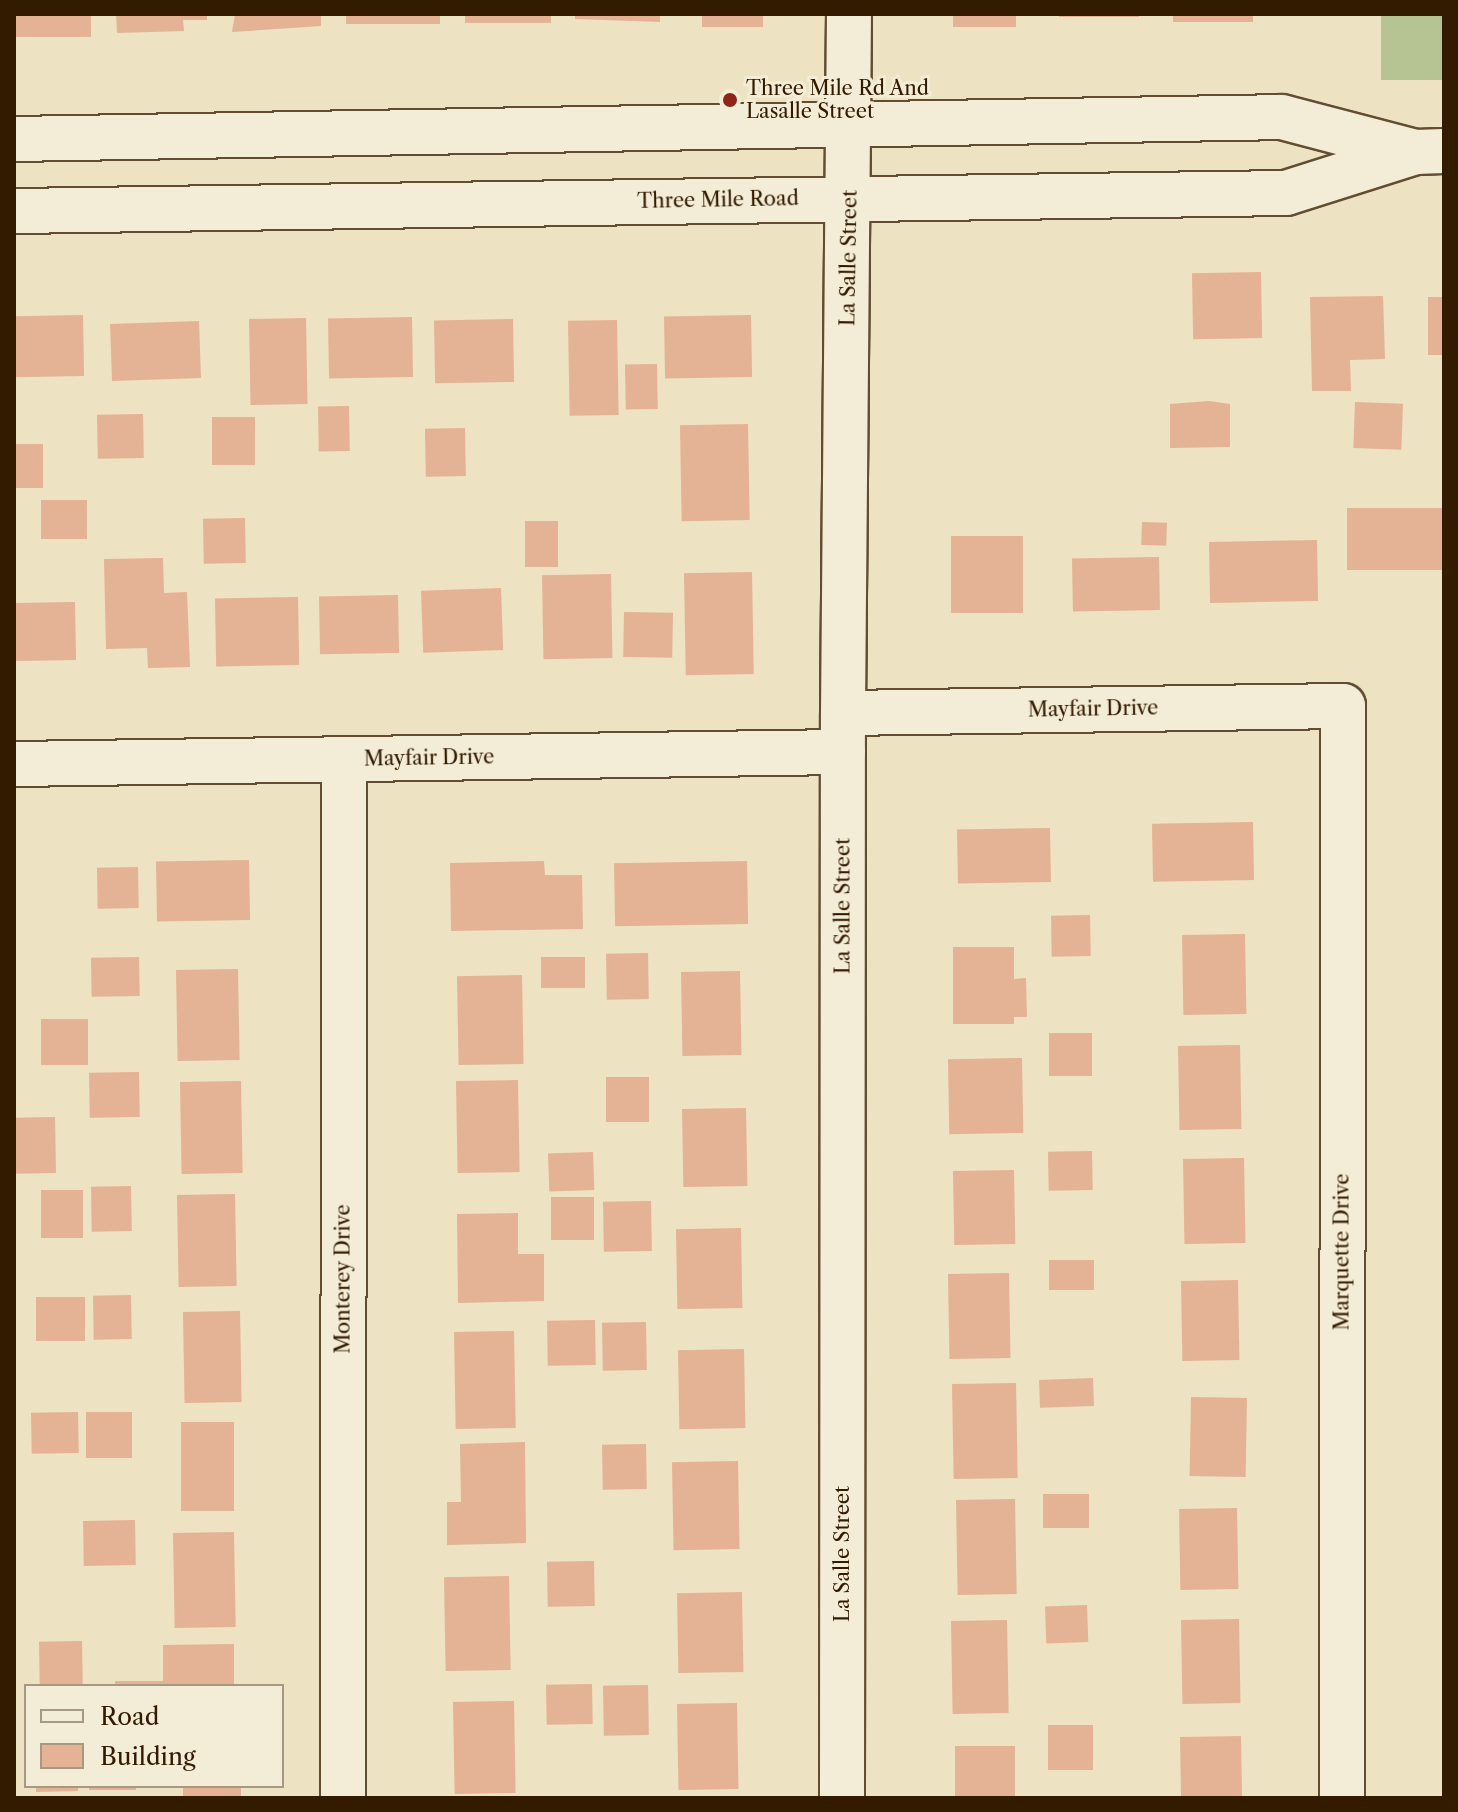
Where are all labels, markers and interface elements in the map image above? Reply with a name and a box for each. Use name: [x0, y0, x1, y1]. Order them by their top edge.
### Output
place label: Three Mile Rd And Lasalle Street: [746, 76, 930, 123]
marker: Three Mile Rd And Lasalle Street: [721, 91, 739, 109]
street label: Three Mile Road: [637, 187, 799, 213]
street label: La Salle Street: [836, 190, 862, 326]
street label: Mayfair Drive: [1027, 696, 1159, 722]
street label: Mayfair Drive: [363, 745, 495, 771]
street label: La Salle Street: [831, 838, 855, 974]
street label: Marquette Drive: [1330, 1174, 1354, 1330]
street label: Monterey Drive: [331, 1204, 355, 1354]
street label: La Salle Street: [830, 1486, 854, 1622]
legend: [24, 1684, 284, 1788]
text: Road: [100, 1702, 159, 1731]
text: Building: [100, 1742, 196, 1771]

